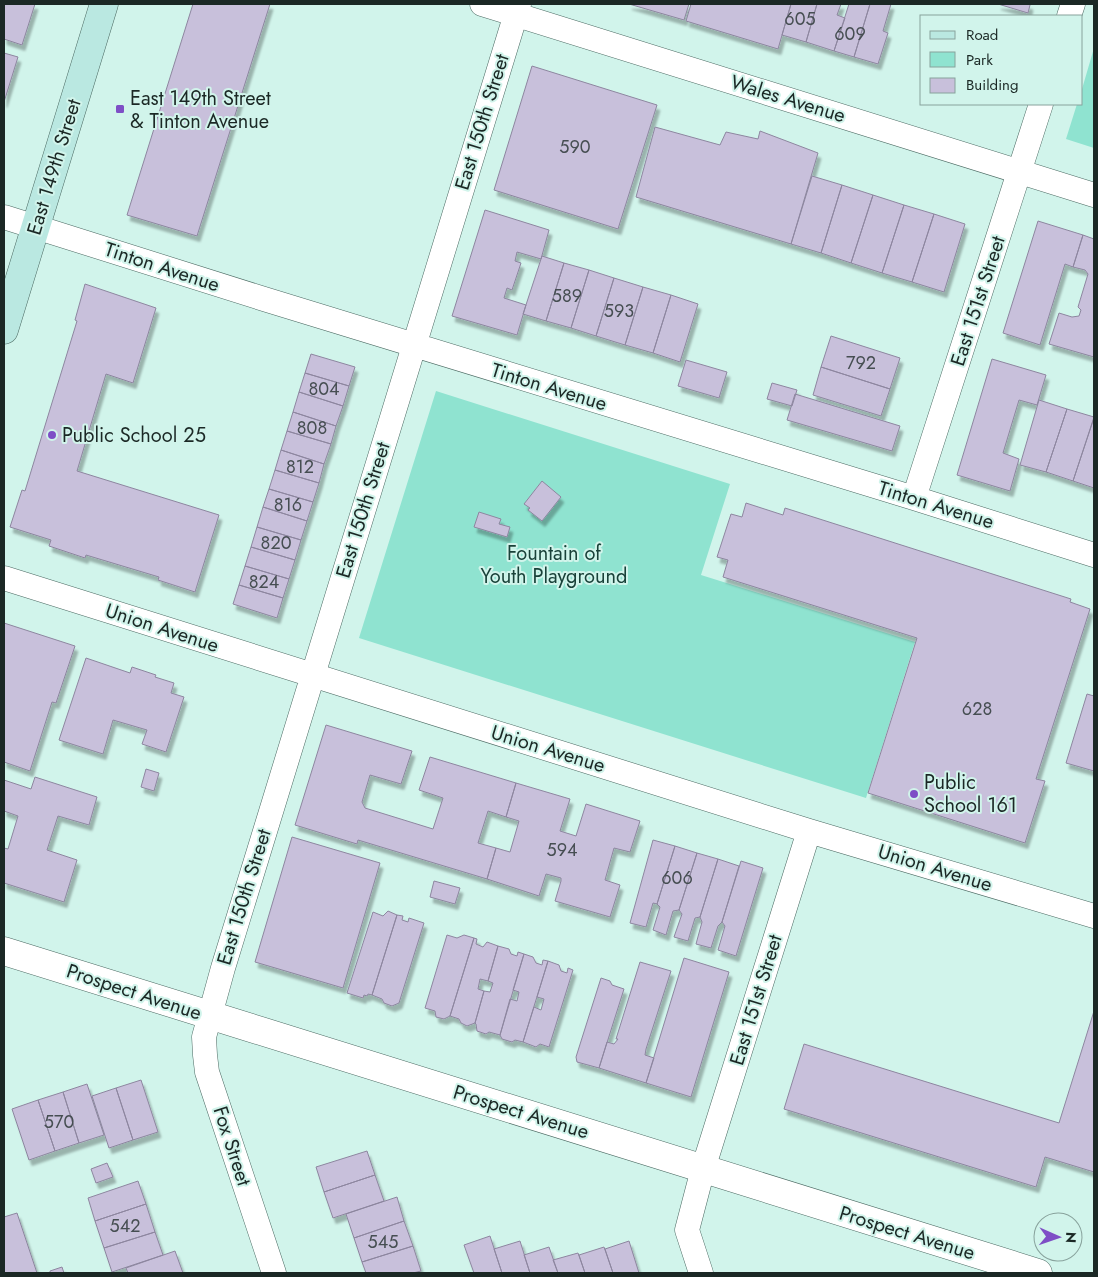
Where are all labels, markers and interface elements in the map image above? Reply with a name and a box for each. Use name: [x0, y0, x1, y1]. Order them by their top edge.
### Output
house number: 605: [784, 6, 816, 32]
legend: [920, 15, 1083, 105]
house number: 609: [834, 21, 866, 47]
text: Road: [966, 24, 998, 46]
text: Park: [966, 49, 993, 71]
street label: East 150th Street: [448, 50, 517, 194]
street label: Wales Avenue: [727, 68, 849, 130]
text: Building: [966, 74, 1018, 96]
place label: East 149th Street & Tinton Avenue: [130, 84, 271, 136]
street label: East 149th Street: [20, 95, 88, 239]
marker: East 149th Street & Tinton Avenue: [114, 103, 126, 115]
house number: 590: [559, 134, 591, 160]
street label: East 151st Street: [943, 232, 1013, 370]
street label: Tinton Avenue: [101, 235, 223, 299]
house number: 589: [552, 283, 582, 309]
house number: 593: [604, 298, 634, 324]
house number: 792: [846, 350, 876, 376]
street label: Tinton Avenue: [488, 356, 610, 418]
house number: 804: [308, 376, 340, 402]
house number: 808: [297, 415, 327, 441]
place label: Public School 25: [62, 421, 206, 450]
marker: Public School 25: [46, 429, 58, 441]
street label: East 150th Street: [329, 438, 398, 582]
house number: 812: [286, 454, 314, 480]
street label: Tinton Avenue: [875, 474, 997, 536]
house number: 816: [274, 492, 302, 518]
house number: 820: [261, 530, 292, 556]
park label: Fountain of Youth Playground: [481, 539, 627, 591]
house number: 824: [249, 569, 279, 595]
street label: Union Avenue: [101, 596, 223, 660]
house number: 628: [962, 696, 992, 722]
street label: Union Avenue: [487, 718, 609, 780]
place label: Public School 161: [924, 768, 1017, 820]
marker: Public School 161: [908, 788, 920, 800]
street label: East 150th Street: [210, 825, 279, 969]
house number: 594: [546, 837, 578, 863]
street label: Union Avenue: [874, 837, 996, 899]
house number: 606: [661, 865, 693, 891]
street label: East 151st Street: [722, 931, 790, 1069]
street label: Prospect Avenue: [63, 957, 205, 1027]
street label: Prospect Avenue: [450, 1078, 592, 1146]
street label: Fox Street: [206, 1102, 259, 1190]
house number: 570: [44, 1109, 74, 1135]
street label: Prospect Avenue: [836, 1199, 978, 1267]
north arrow: [1033, 1212, 1083, 1262]
house number: 542: [110, 1213, 140, 1239]
house number: 545: [368, 1229, 398, 1255]
text: N: [1061, 1232, 1081, 1243]

